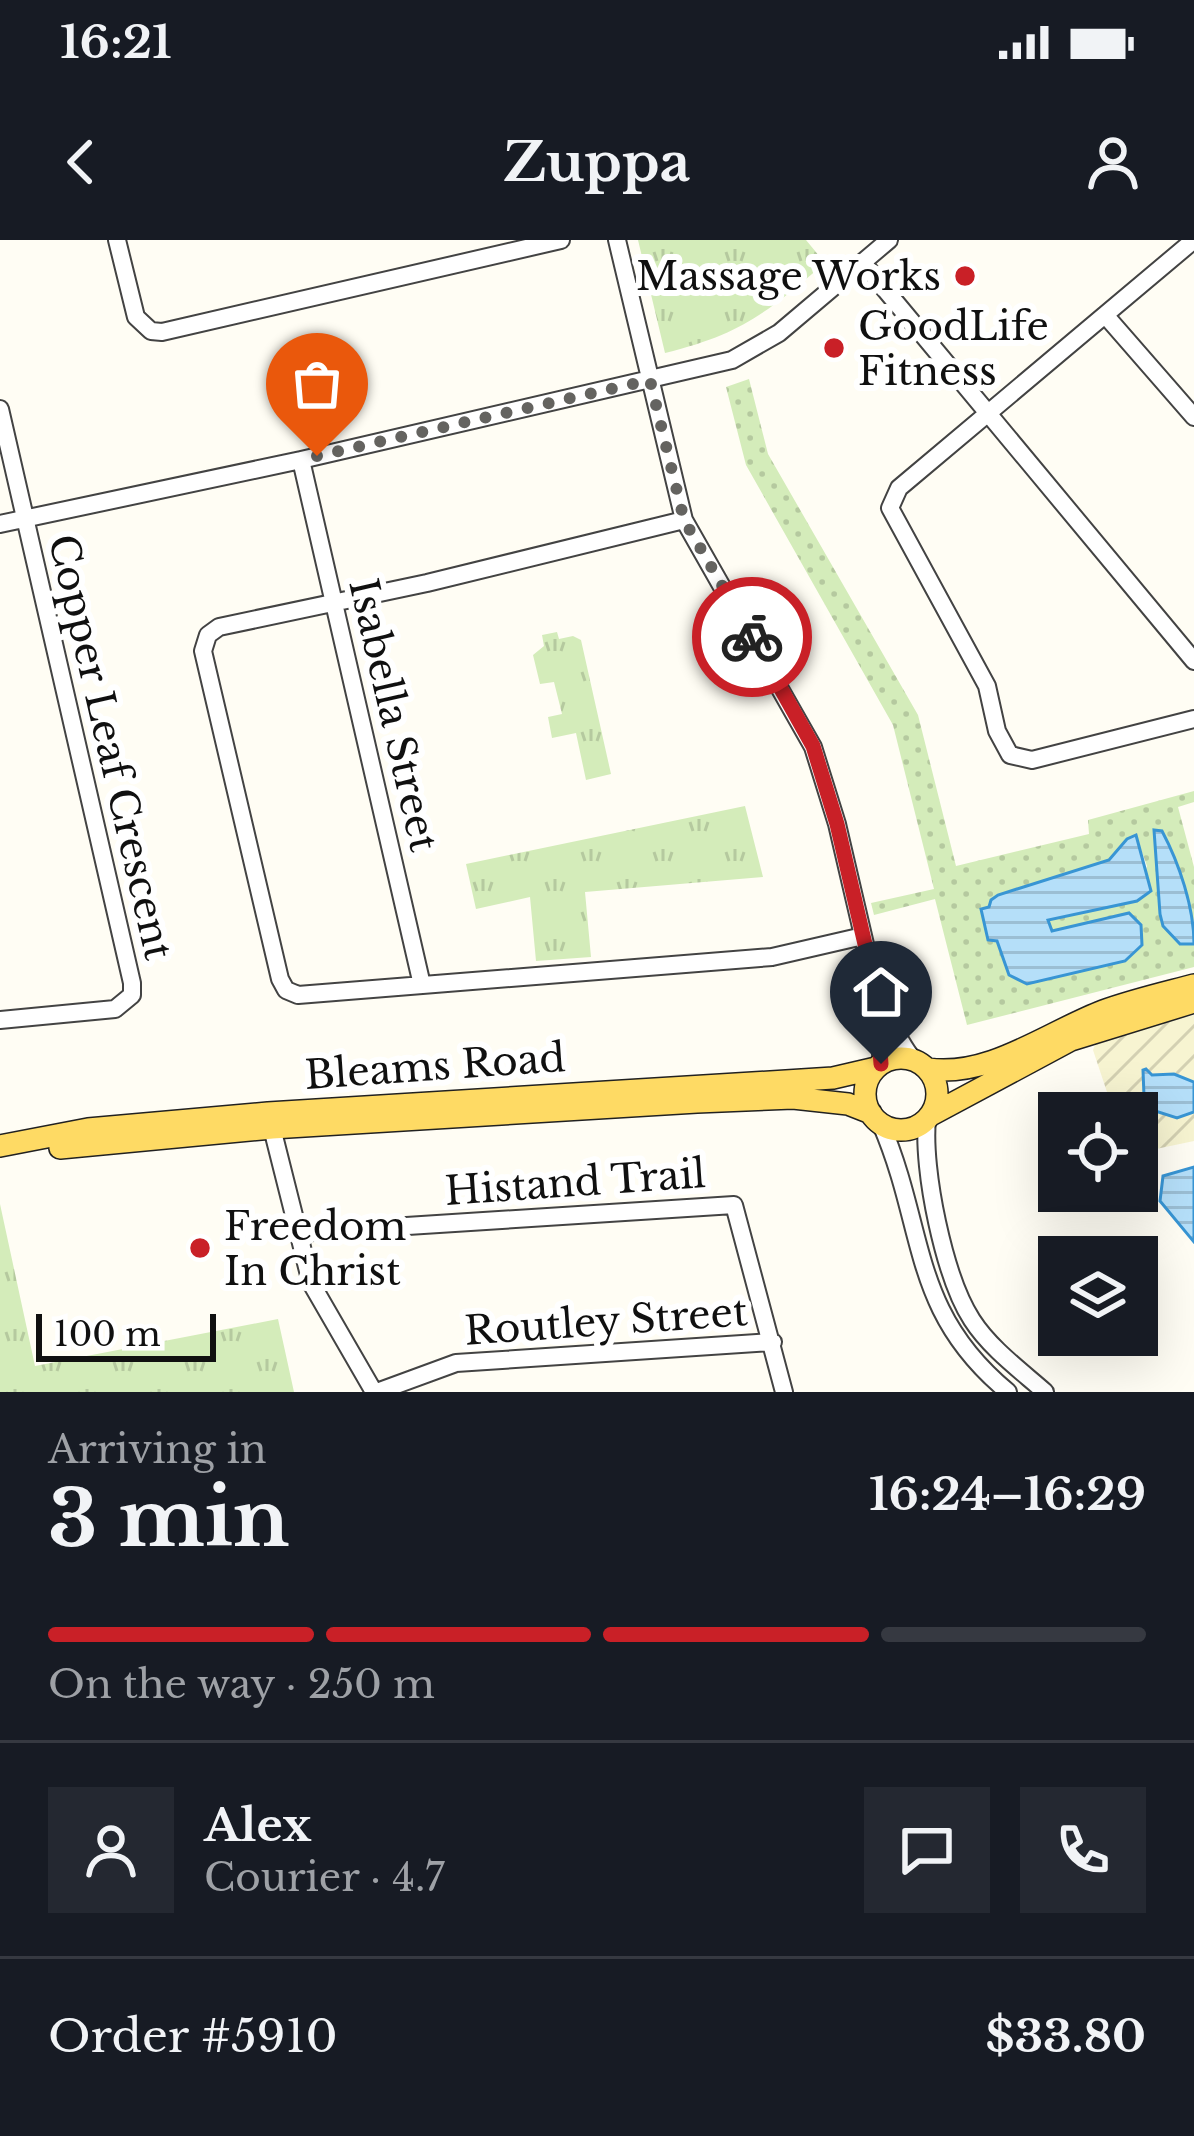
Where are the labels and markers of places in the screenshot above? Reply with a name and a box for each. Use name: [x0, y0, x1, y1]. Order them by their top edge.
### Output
place label: Massage Works: [636, 252, 941, 301]
marker: Massage Works: [952, 263, 978, 289]
place label: GoodLife Fitness: [858, 302, 1049, 396]
pin: [266, 333, 368, 456]
marker: GoodLife Fitness: [821, 335, 847, 361]
pin: [830, 941, 932, 1064]
place label: Freedom In Christ: [224, 1202, 406, 1296]
marker: Freedom In Christ: [187, 1235, 213, 1261]

